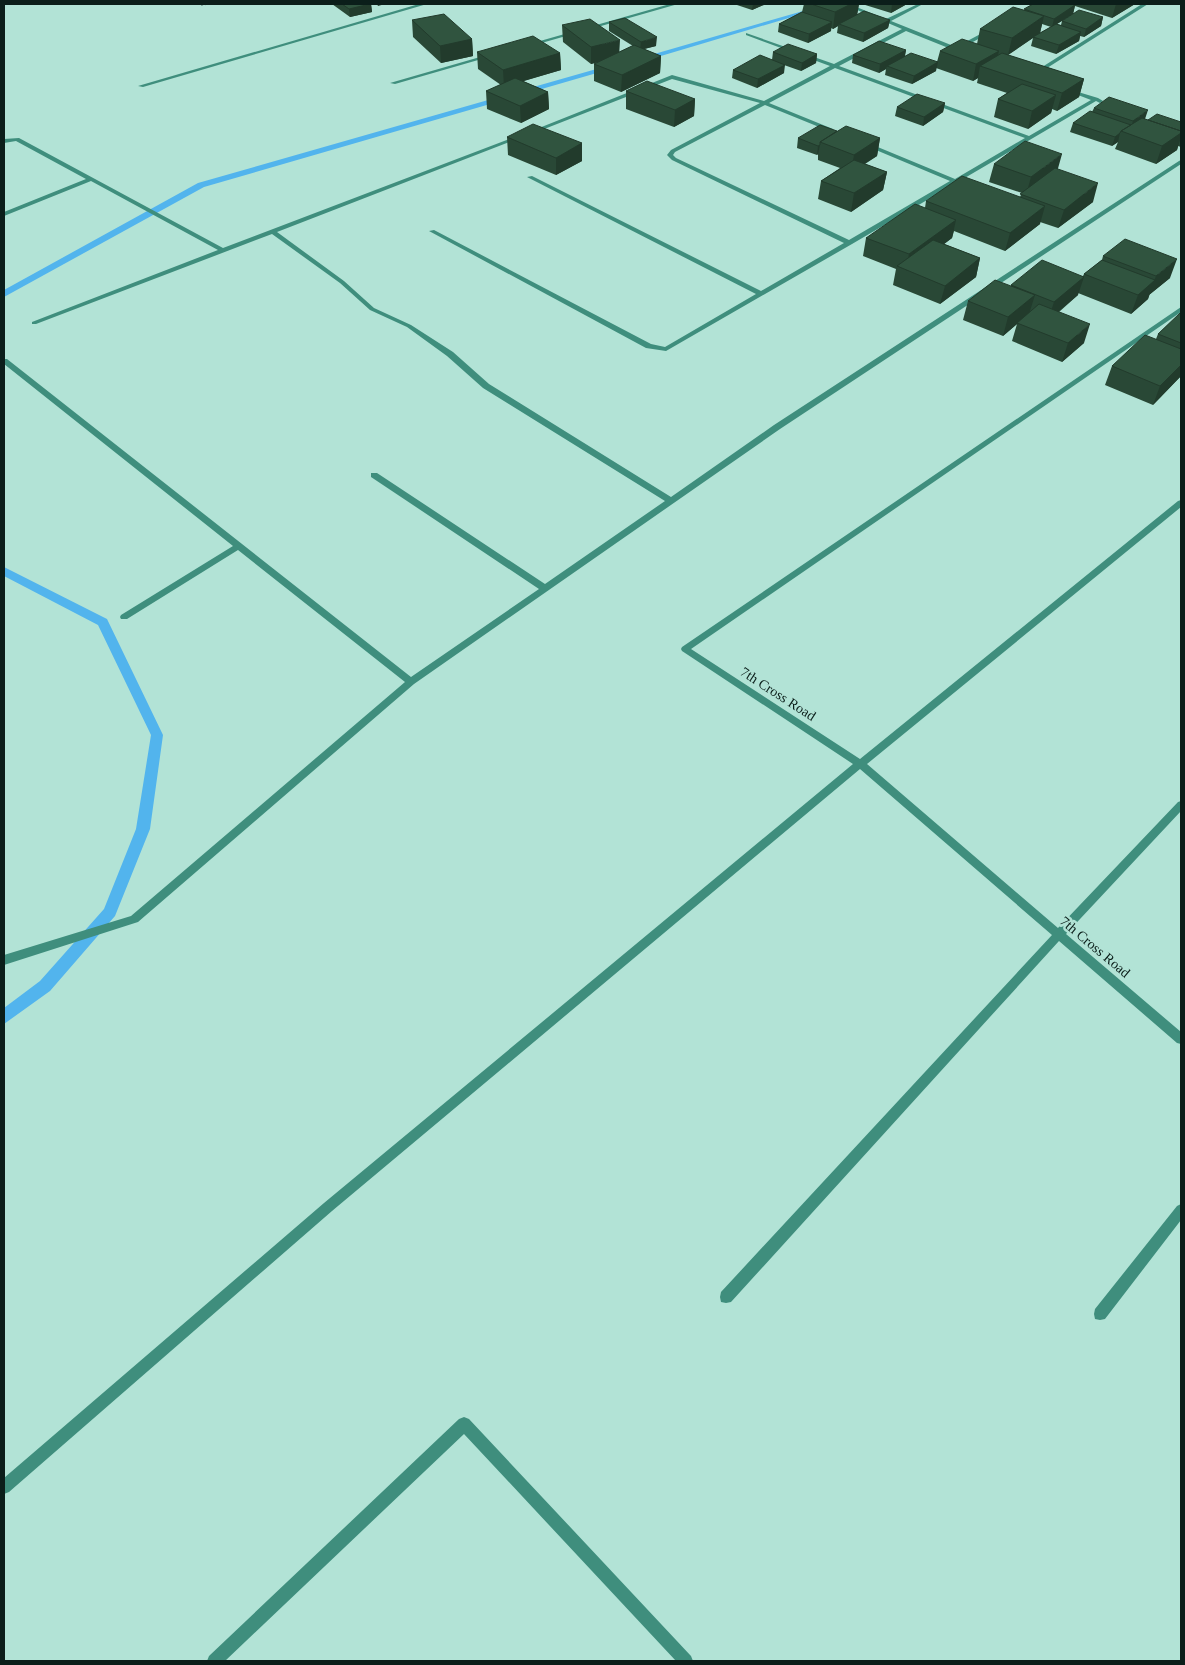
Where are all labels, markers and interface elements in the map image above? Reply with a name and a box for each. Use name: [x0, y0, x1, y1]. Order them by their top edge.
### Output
street label: 7th Cross Road: [738, 664, 818, 724]
street label: 7th Cross Road: [1057, 914, 1133, 980]

